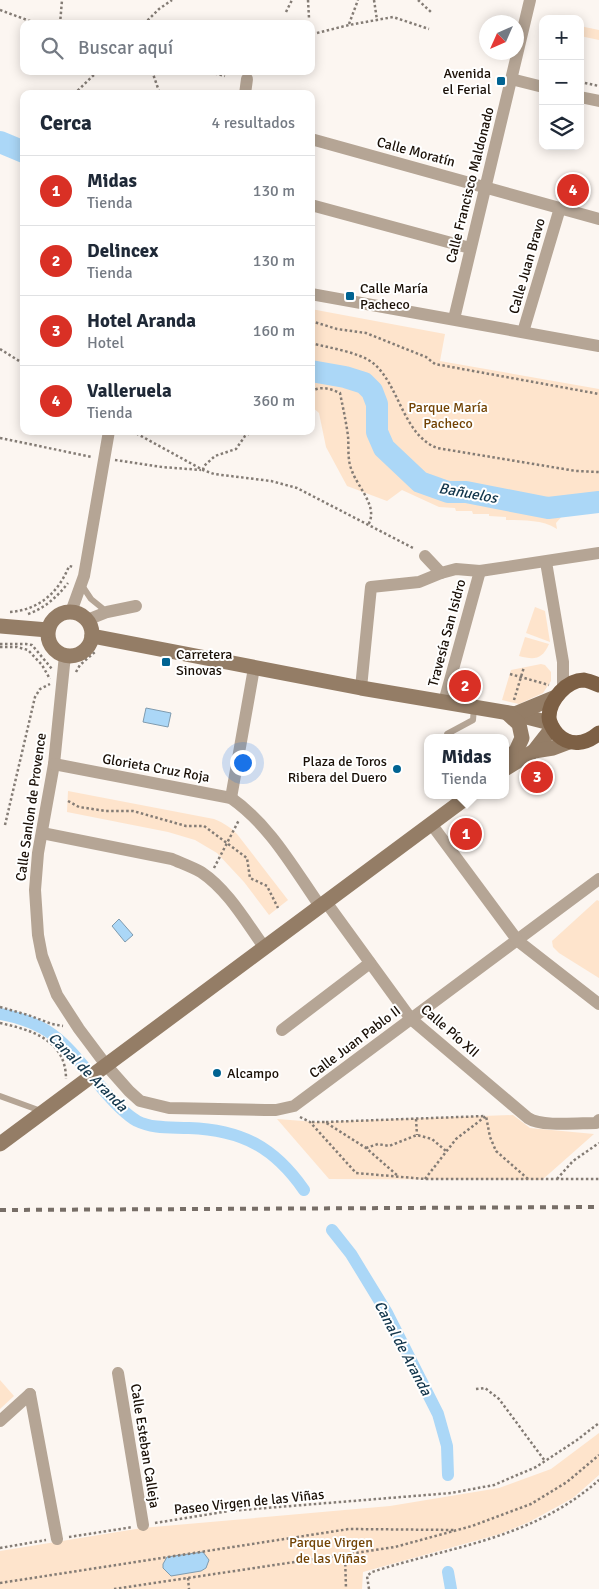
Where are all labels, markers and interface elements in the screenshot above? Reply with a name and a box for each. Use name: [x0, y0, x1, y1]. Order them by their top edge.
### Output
north arrow: [479, 15, 524, 60]
map controls: [539, 15, 584, 150]
button: +: [539, 15, 584, 60]
search box: [20, 20, 315, 75]
icon: search: [38, 34, 66, 62]
text: Buscar aquí: [78, 36, 173, 60]
button: −: [539, 60, 584, 105]
place label: Avenida el Ferial: [443, 65, 491, 98]
marker: Avenida el Ferial: [495, 75, 507, 87]
street label: Calle Francisco Maldonado: [442, 105, 498, 265]
button: layers: [539, 105, 584, 150]
text: Cerca: [40, 110, 92, 136]
text: 4 resultados: [212, 113, 295, 133]
street label: Calle Moratín: [375, 133, 457, 171]
text: Midas: [87, 169, 137, 193]
pin: 4: [557, 171, 589, 209]
text: 1: [52, 181, 60, 201]
text: 130 m: [253, 181, 295, 201]
text: Tienda: [87, 193, 133, 213]
street label: Calle Juan Bravo: [505, 216, 549, 316]
text: Delincex: [87, 239, 158, 263]
text: 2: [52, 251, 60, 271]
text: 130 m: [253, 251, 295, 271]
text: Tienda: [87, 263, 133, 283]
place label: Calle María Pacheco: [360, 280, 428, 313]
marker: Calle María Pacheco: [344, 290, 356, 302]
text: Hotel Aranda: [87, 309, 196, 333]
text: 3: [52, 321, 60, 341]
text: 160 m: [253, 321, 295, 341]
text: Hotel: [87, 333, 124, 353]
text: Valleruela: [87, 379, 172, 403]
text: 4: [52, 391, 60, 411]
text: 360 m: [253, 391, 295, 411]
park label: Parque María Pacheco: [408, 399, 488, 432]
text: Tienda: [87, 403, 133, 423]
water label: Bañuelos: [437, 479, 500, 507]
street label: Travesía San Isidro: [424, 577, 470, 689]
place label: Carretera Sinovas: [176, 646, 232, 679]
marker: Carretera Sinovas: [160, 656, 172, 668]
pin: 2: [449, 667, 481, 705]
street label: Calle Sanlon de Provence: [12, 732, 50, 882]
popup: [424, 734, 509, 799]
text: Midas: [442, 745, 491, 769]
street label: Glorieta Cruz Roja: [101, 750, 211, 786]
your location: [230, 750, 256, 776]
place label: Plaza de Toros Ribera del Duero: [288, 753, 387, 786]
pin: 3: [521, 758, 553, 796]
marker: Plaza de Toros Ribera del Duero: [391, 763, 403, 775]
text: Tienda: [442, 769, 487, 789]
pin: 1: [450, 815, 482, 853]
street label: Calle Pío XII: [417, 1001, 483, 1061]
street label: Calle Juan Pablo II: [306, 1002, 404, 1082]
water label: Canal de Aranda: [45, 1029, 132, 1116]
place label: Alcampo: [227, 1065, 279, 1082]
marker: Alcampo: [211, 1067, 223, 1079]
water label: Canal de Aranda: [370, 1298, 436, 1399]
street label: Calle Esteban Calleja: [127, 1382, 163, 1510]
street label: Paseo Virgen de las Viñas: [173, 1486, 325, 1518]
park label: Parque Virgen de las Viñas: [289, 1534, 373, 1567]

